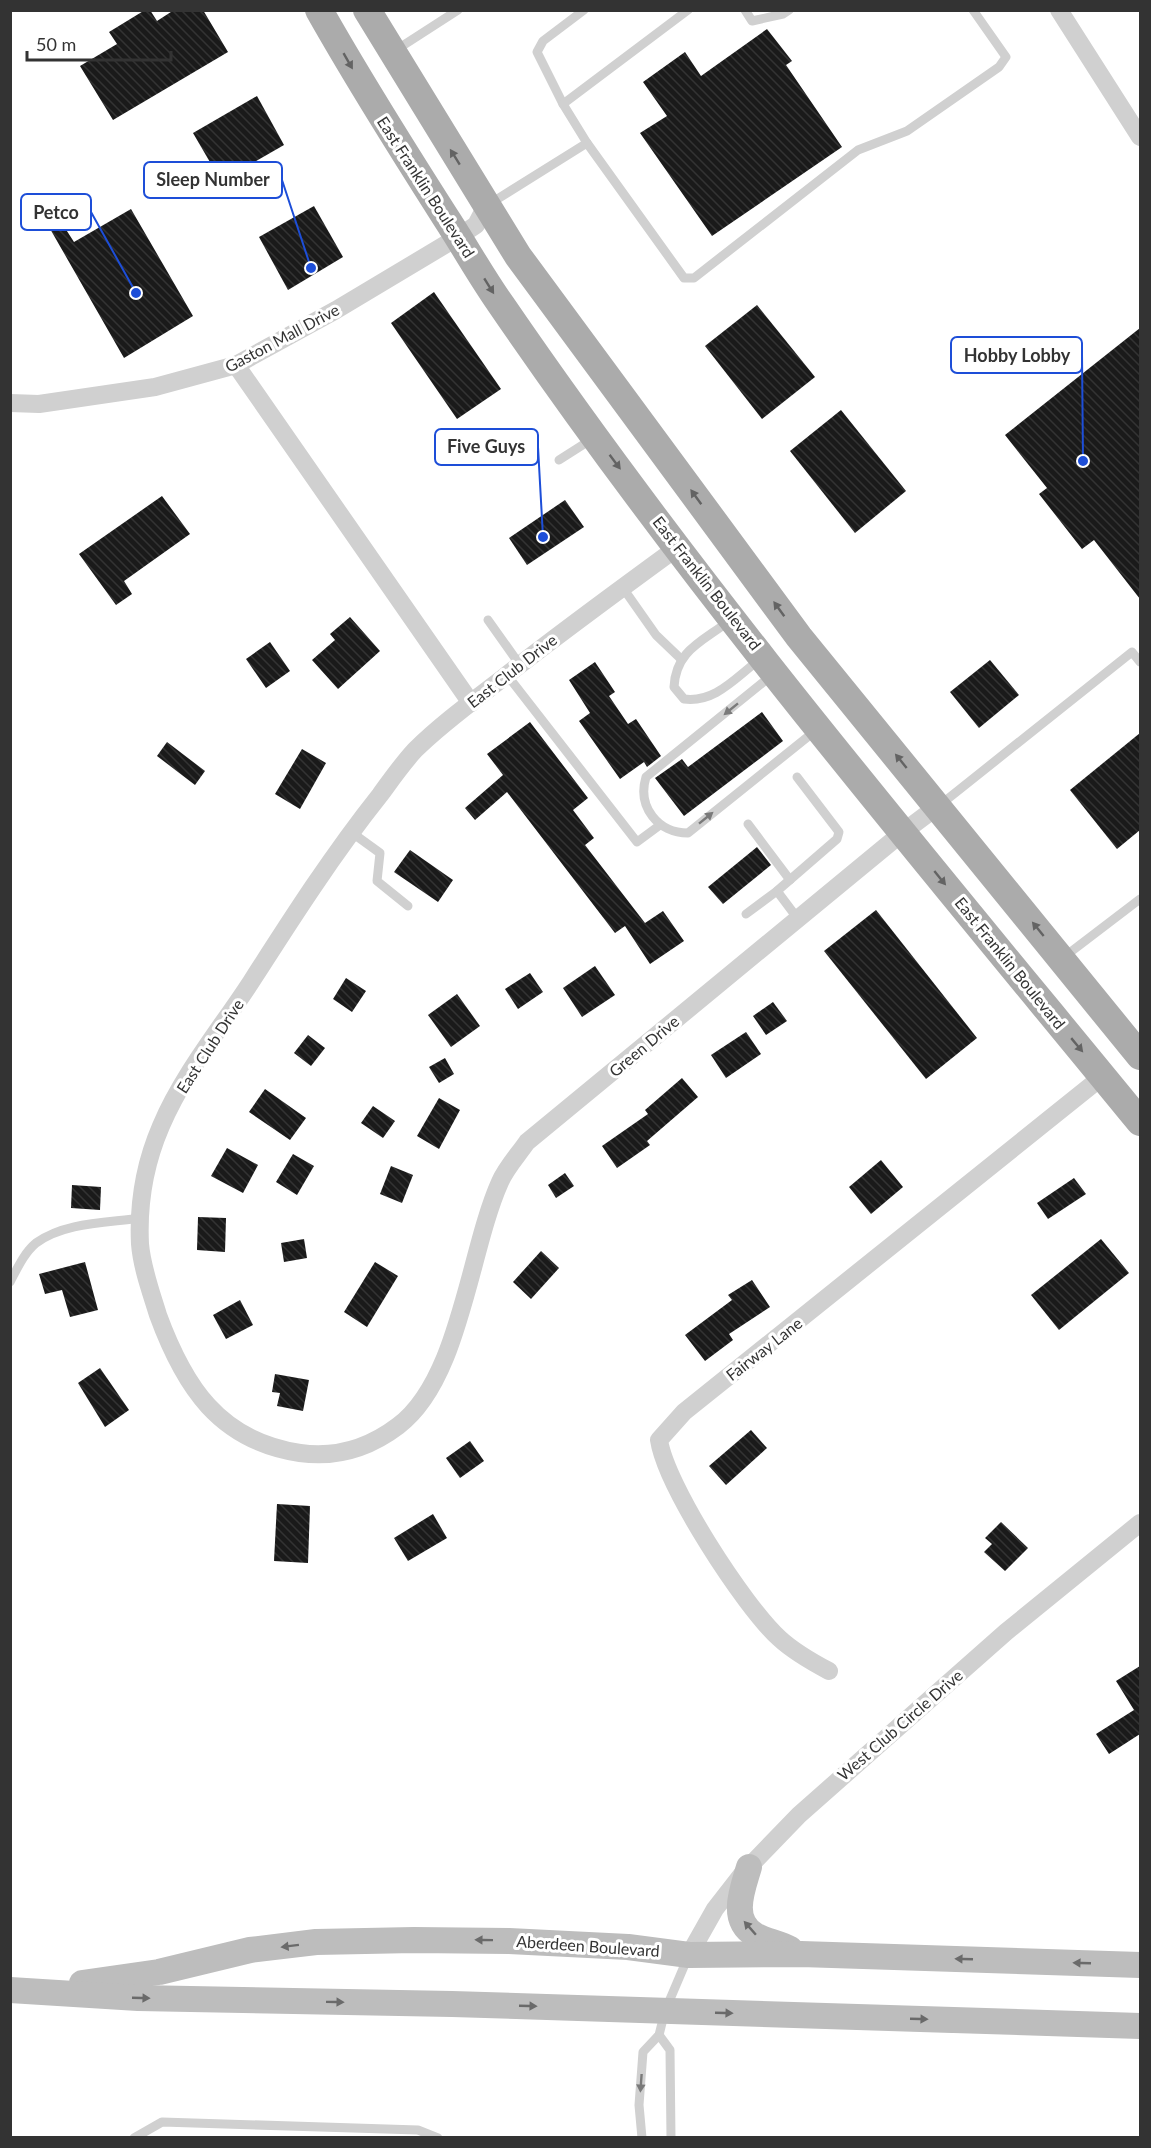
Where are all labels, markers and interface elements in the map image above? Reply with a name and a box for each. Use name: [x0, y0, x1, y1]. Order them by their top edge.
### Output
scale bar: [27, 24, 171, 62]
text: 50 m: [36, 33, 76, 55]
one-way arrow: [343, 53, 353, 70]
street label: East Franklin Boulevard: [374, 113, 479, 261]
one-way arrow: [449, 149, 461, 165]
callout: Sleep Number: [144, 162, 282, 198]
text: Sleep Number: [156, 168, 270, 190]
callout: Petco: [21, 194, 91, 230]
text: Petco: [33, 201, 79, 223]
one-way arrow: [484, 278, 495, 294]
street label: Gaston Mall Drive: [221, 299, 342, 376]
callout: Hobby Lobby: [951, 337, 1082, 373]
text: Hobby Lobby: [964, 344, 1071, 366]
callout: Five Guys: [435, 429, 538, 465]
text: Five Guys: [447, 435, 525, 457]
one-way arrow: [609, 453, 621, 469]
one-way arrow: [690, 489, 702, 505]
street label: East Franklin Boulevard: [649, 512, 765, 653]
one-way arrow: [773, 602, 785, 617]
street label: East Club Drive: [463, 630, 560, 711]
one-way arrow: [723, 702, 739, 715]
one-way arrow: [894, 753, 907, 769]
one-way arrow: [698, 812, 714, 825]
one-way arrow: [933, 870, 946, 886]
street label: East Franklin Boulevard: [951, 893, 1069, 1033]
one-way arrow: [1031, 921, 1044, 937]
street label: East Club Drive: [172, 995, 247, 1096]
street label: Green Drive: [605, 1011, 682, 1080]
one-way arrow: [1070, 1037, 1083, 1053]
street label: Fairway Lane: [722, 1313, 806, 1384]
street label: West Club Circle Drive: [833, 1665, 966, 1784]
one-way arrow: [743, 1920, 756, 1935]
street label: Aberdeen Boulevard: [516, 1931, 660, 1960]
one-way arrow: [475, 1935, 494, 1945]
one-way arrow: [280, 1941, 299, 1950]
one-way arrow: [954, 1954, 973, 1964]
one-way arrow: [1073, 1958, 1092, 1968]
one-way arrow: [131, 1993, 150, 2002]
one-way arrow: [326, 1997, 345, 2006]
one-way arrow: [518, 2002, 537, 2011]
one-way arrow: [714, 2008, 733, 2017]
one-way arrow: [909, 2014, 928, 2024]
one-way arrow: [636, 2074, 646, 2093]

